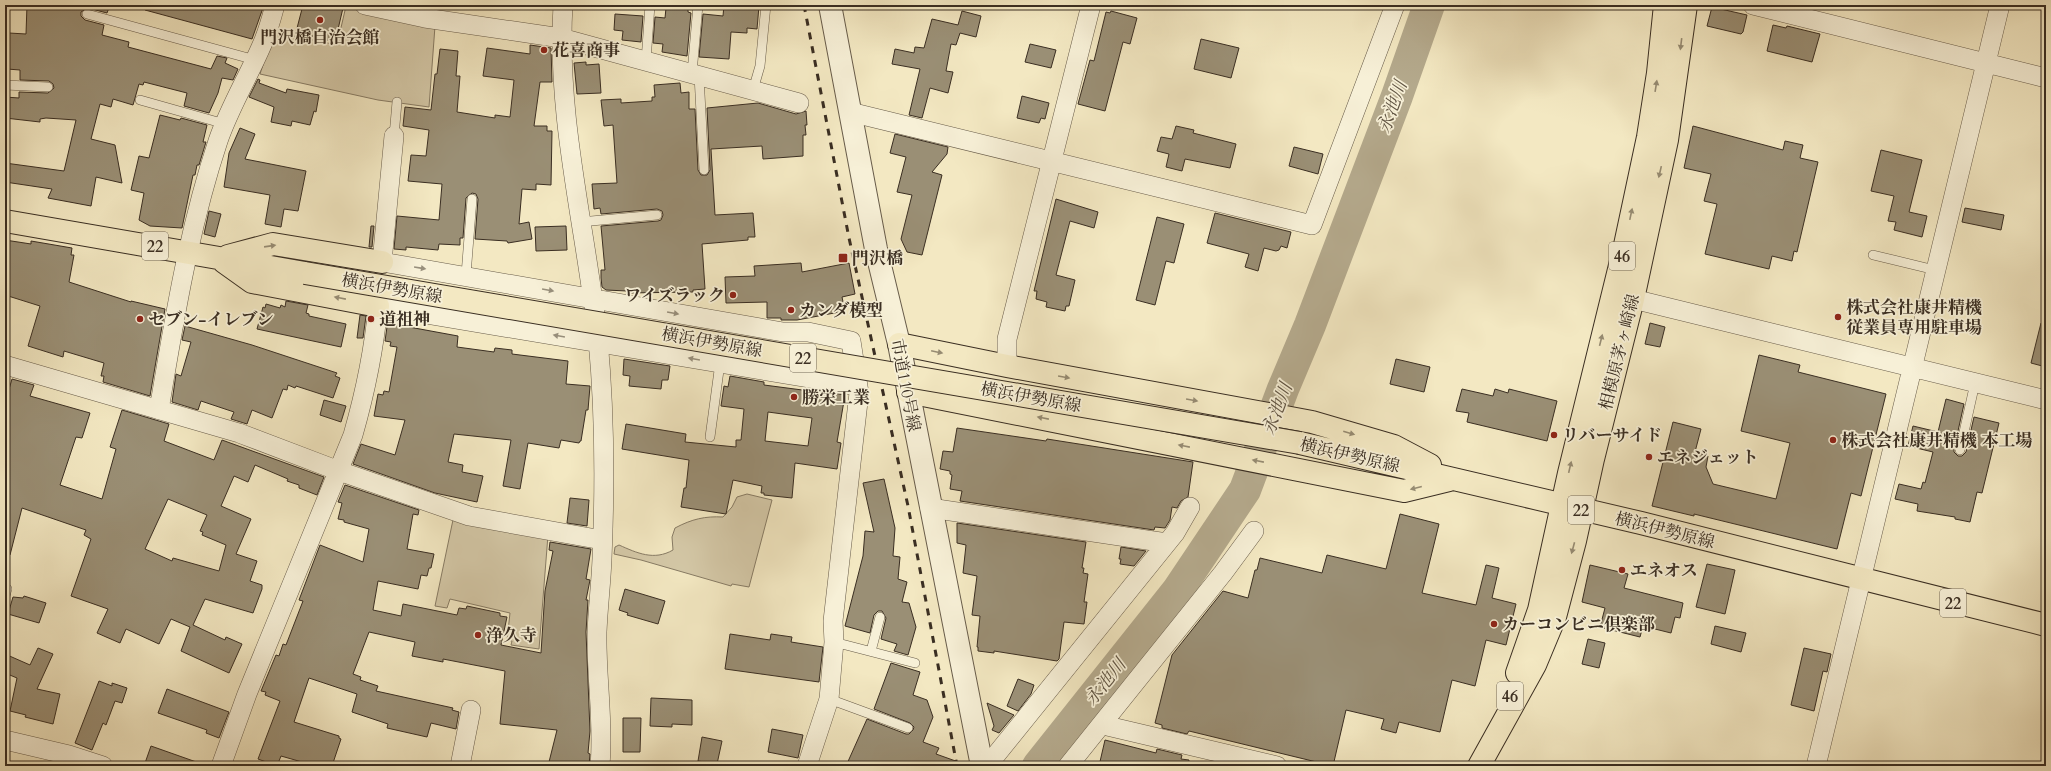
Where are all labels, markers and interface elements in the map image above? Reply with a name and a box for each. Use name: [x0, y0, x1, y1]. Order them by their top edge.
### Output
marker: 門沢橋自治会館: [315, 15, 325, 25]
place label: 門沢橋自治会館: [261, 26, 380, 49]
one-way arrow: [1678, 38, 1684, 50]
place label: 花喜商事: [552, 39, 620, 62]
marker: 花喜商事: [539, 45, 549, 55]
water label: 永池川: [1371, 76, 1414, 137]
one-way arrow: [1653, 80, 1659, 92]
one-way arrow: [1656, 166, 1662, 178]
one-way arrow: [1629, 208, 1635, 220]
road number: 22: [142, 232, 168, 260]
road number: 46: [1609, 242, 1635, 270]
one-way arrow: [264, 243, 276, 249]
place label: 門沢橋: [852, 247, 903, 270]
marker: 門沢橋: [837, 252, 849, 264]
one-way arrow: [414, 265, 426, 271]
street label: 横浜伊勢原線: [340, 268, 444, 309]
place label: ワイズラック: [624, 284, 725, 307]
one-way arrow: [542, 288, 554, 294]
marker: ワイズラック: [728, 290, 738, 300]
street label: 相模原茅ヶ崎線: [1594, 292, 1645, 413]
one-way arrow: [334, 295, 346, 301]
place label: 株式会社康井精機 従業員専用駐車場: [1846, 296, 1982, 339]
place label: カンダ模型: [799, 299, 883, 322]
marker: カンダ模型: [786, 305, 796, 315]
place label: セブン-イレブン: [148, 308, 274, 331]
place label: 道祖神: [379, 308, 430, 331]
one-way arrow: [666, 310, 679, 316]
marker: 株式会社康井精機 従業員専用駐車場: [1833, 312, 1843, 322]
marker: セブン-イレブン: [135, 314, 145, 324]
marker: 道祖神: [366, 314, 376, 324]
street label: 横浜伊勢原線: [660, 322, 764, 363]
one-way arrow: [553, 333, 565, 339]
one-way arrow: [1598, 334, 1604, 346]
street label: 市道110号線: [885, 337, 926, 433]
road number: 22: [790, 344, 816, 372]
one-way arrow: [931, 349, 943, 355]
one-way arrow: [688, 355, 700, 361]
one-way arrow: [1058, 374, 1070, 380]
street label: 横浜伊勢原線: [979, 377, 1083, 418]
water label: 永池川: [1256, 378, 1300, 439]
place label: 勝栄工業: [802, 386, 870, 409]
marker: 勝栄工業: [789, 392, 799, 402]
one-way arrow: [1186, 397, 1198, 403]
one-way arrow: [1036, 415, 1049, 421]
place label: リバーサイド: [1562, 424, 1662, 447]
place label: 株式会社康井精機 本工場: [1841, 429, 2033, 452]
one-way arrow: [1343, 430, 1355, 436]
marker: リバーサイド: [1549, 430, 1559, 440]
street label: 横浜伊勢原線: [1298, 433, 1402, 478]
marker: 株式会社康井精機 本工場: [1828, 435, 1838, 445]
one-way arrow: [1178, 443, 1190, 449]
place label: エネジェット: [1657, 446, 1759, 469]
marker: エネジェット: [1644, 452, 1654, 462]
one-way arrow: [1252, 458, 1264, 464]
one-way arrow: [1568, 460, 1574, 473]
one-way arrow: [1410, 485, 1422, 491]
road number: 22: [1568, 496, 1594, 524]
street label: 横浜伊勢原線: [1613, 507, 1717, 554]
one-way arrow: [1570, 542, 1576, 554]
place label: エネオス: [1630, 559, 1698, 582]
marker: エネオス: [1617, 565, 1627, 575]
road number: 22: [1940, 589, 1966, 617]
place label: カーコンビニ倶楽部: [1502, 613, 1655, 636]
marker: カーコンビニ倶楽部: [1489, 619, 1499, 629]
place label: 浄久寺: [486, 624, 537, 647]
marker: 浄久寺: [473, 630, 483, 640]
water label: 永池川: [1079, 652, 1133, 711]
road number: 46: [1497, 682, 1523, 710]

